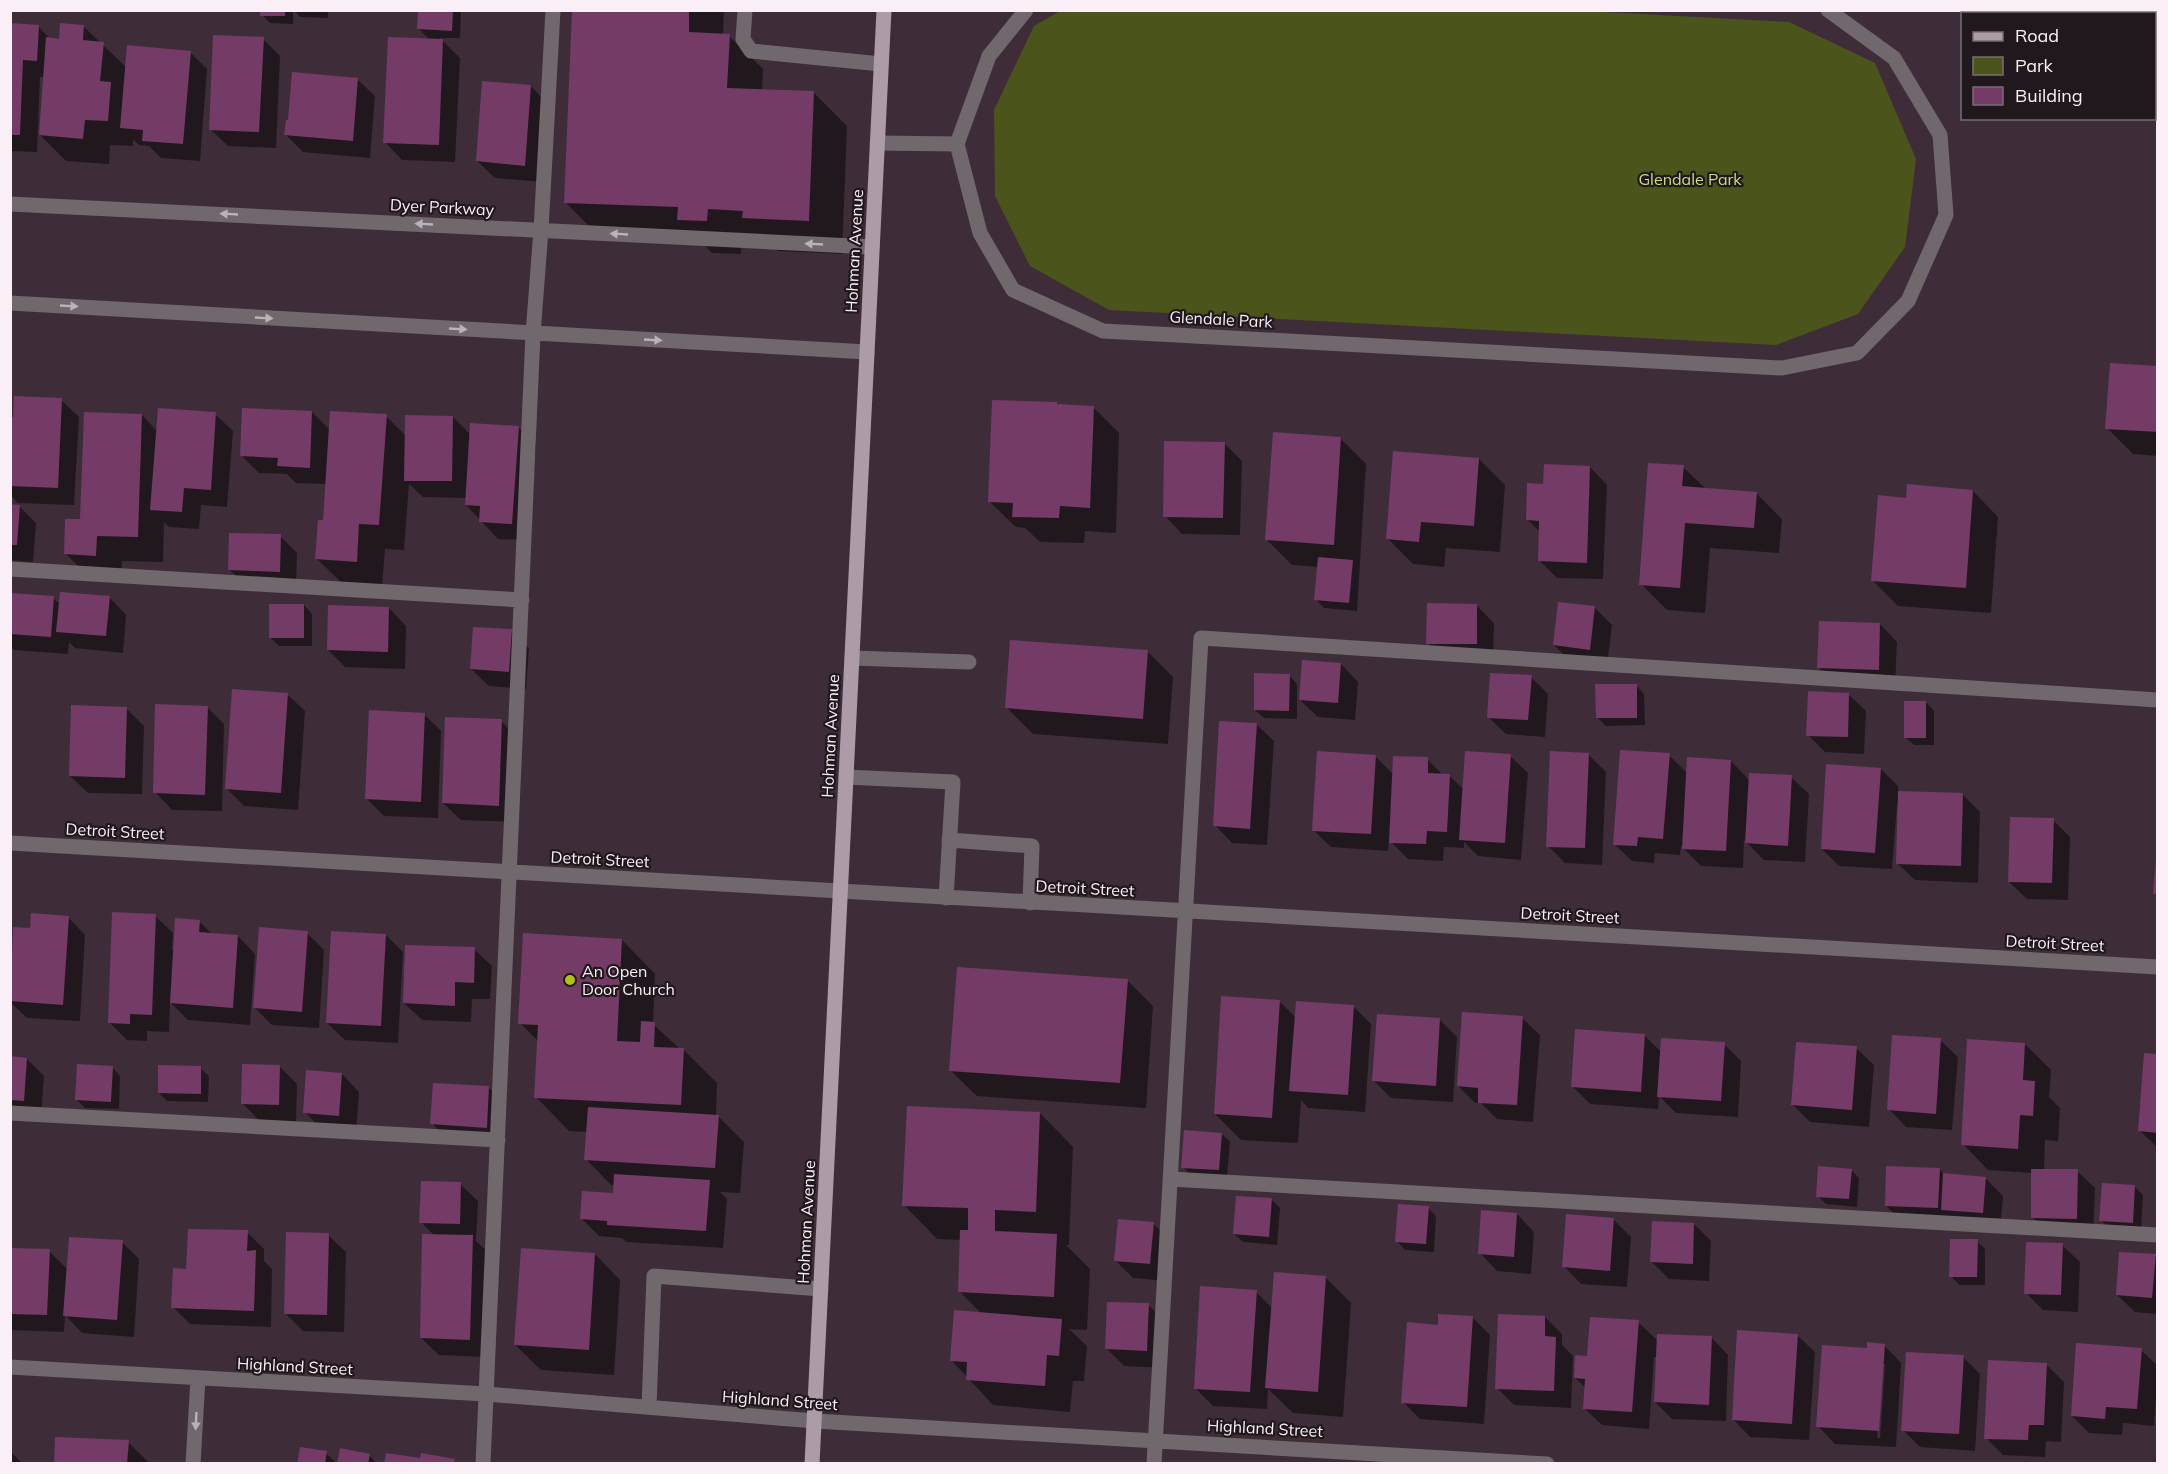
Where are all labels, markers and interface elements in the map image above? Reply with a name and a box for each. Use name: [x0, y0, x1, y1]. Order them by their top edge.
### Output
legend: [1961, 12, 2156, 120]
text: Road: [2015, 24, 2059, 47]
text: Park: [2015, 54, 2054, 77]
text: Building: [2015, 84, 2083, 107]
park label: Glendale Park: [1638, 169, 1742, 189]
street label: Hohman Avenue: [841, 189, 867, 313]
street label: Dyer Parkway: [389, 194, 495, 220]
one-way arrow: [220, 210, 239, 219]
one-way arrow: [415, 220, 434, 229]
one-way arrow: [609, 230, 628, 239]
one-way arrow: [804, 239, 823, 248]
one-way arrow: [59, 302, 78, 311]
street label: Glendale Park: [1169, 306, 1274, 332]
one-way arrow: [254, 313, 273, 322]
one-way arrow: [449, 325, 468, 334]
one-way arrow: [643, 335, 662, 345]
street label: Hohman Avenue: [817, 674, 843, 798]
street label: Detroit Street: [65, 818, 165, 844]
street label: Detroit Street: [550, 846, 650, 872]
street label: Detroit Street: [1035, 875, 1135, 901]
street label: Detroit Street: [1520, 902, 1620, 928]
street label: Detroit Street: [2005, 930, 2105, 956]
place label: An Open Door Church: [582, 961, 675, 999]
marker: An Open Door Church: [563, 973, 577, 987]
street label: Hohman Avenue: [793, 1160, 819, 1284]
street label: Highland Street: [237, 1353, 354, 1379]
street label: Highland Street: [721, 1386, 839, 1414]
one-way arrow: [191, 1411, 200, 1430]
street label: Highland Street: [1207, 1415, 1324, 1441]

